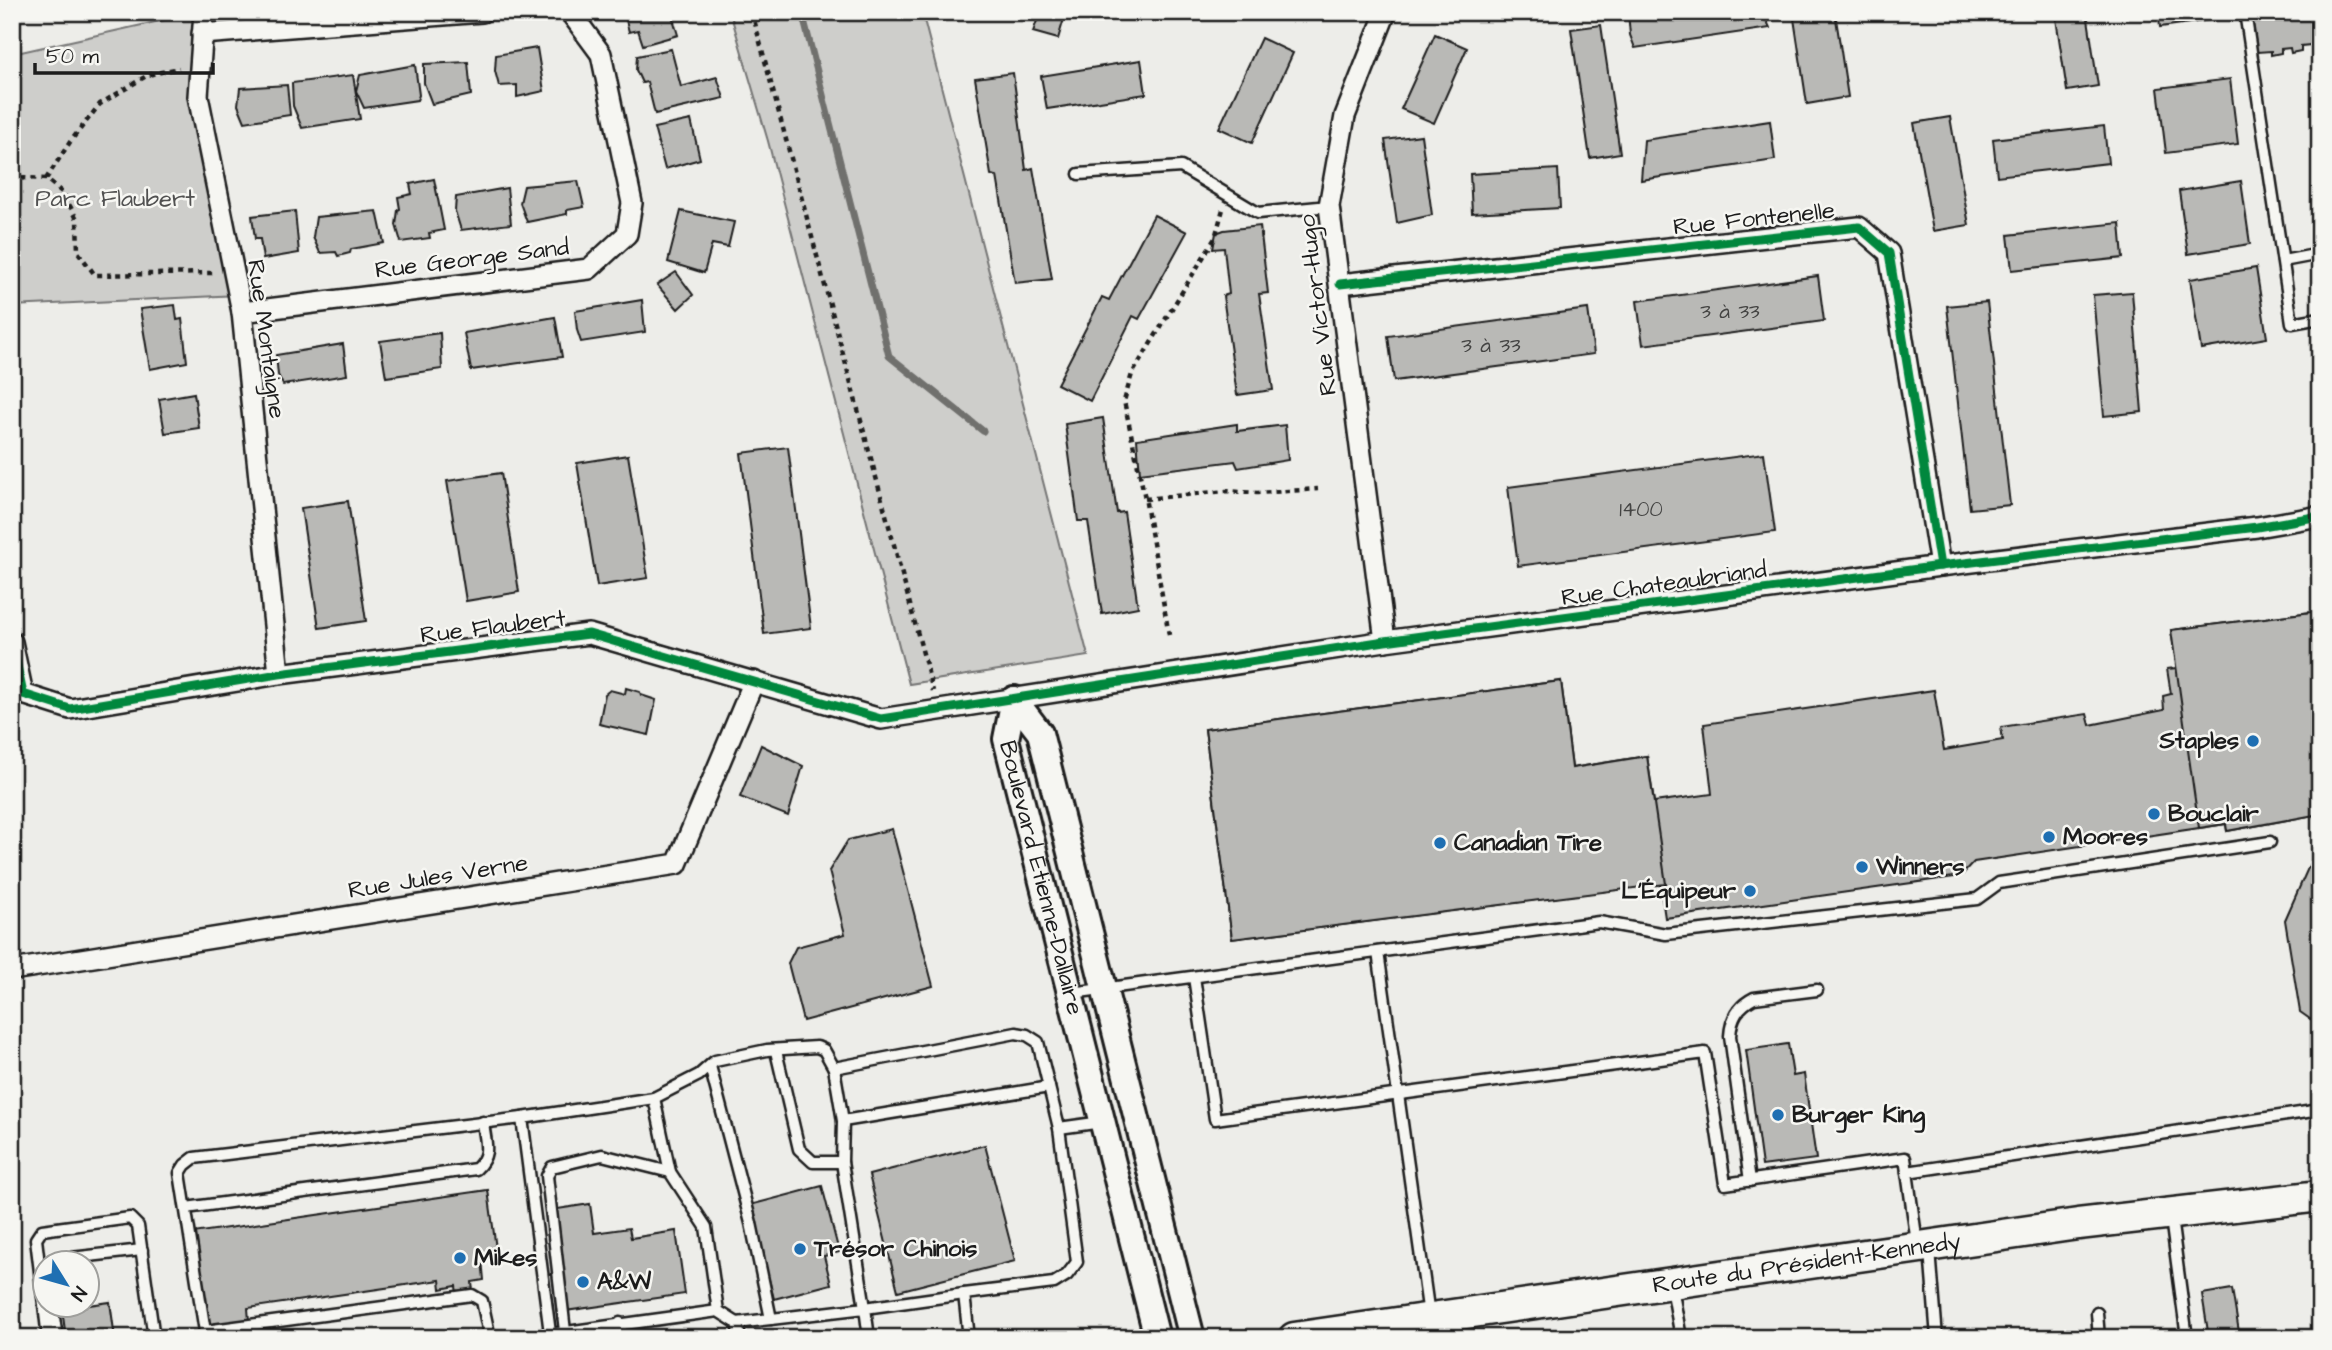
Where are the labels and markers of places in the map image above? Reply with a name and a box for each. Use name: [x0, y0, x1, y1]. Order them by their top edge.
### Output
place label: Staples: [2159, 724, 2239, 758]
marker: Staples: [2245, 733, 2261, 749]
place label: Bouclair: [2168, 797, 2260, 831]
marker: Bouclair: [2146, 806, 2162, 822]
place label: Moores: [2063, 820, 2148, 854]
place label: Canadian Tire: [1454, 826, 1602, 860]
marker: Moores: [2041, 829, 2057, 845]
marker: Canadian Tire: [1432, 835, 1448, 851]
place label: Winners: [1875, 850, 1964, 884]
marker: Winners: [1854, 859, 1870, 875]
place label: L'Équipeur: [1621, 874, 1737, 908]
marker: L'Équipeur: [1742, 883, 1758, 899]
place label: Burger King: [1792, 1098, 1926, 1133]
marker: Burger King: [1770, 1107, 1786, 1123]
place label: Trésor Chinois: [813, 1232, 977, 1266]
place label: Mikes: [474, 1241, 537, 1275]
marker: Trésor Chinois: [792, 1241, 808, 1257]
marker: Mikes: [452, 1250, 468, 1266]
place label: A&W: [597, 1265, 651, 1299]
marker: A&W: [575, 1274, 591, 1290]

